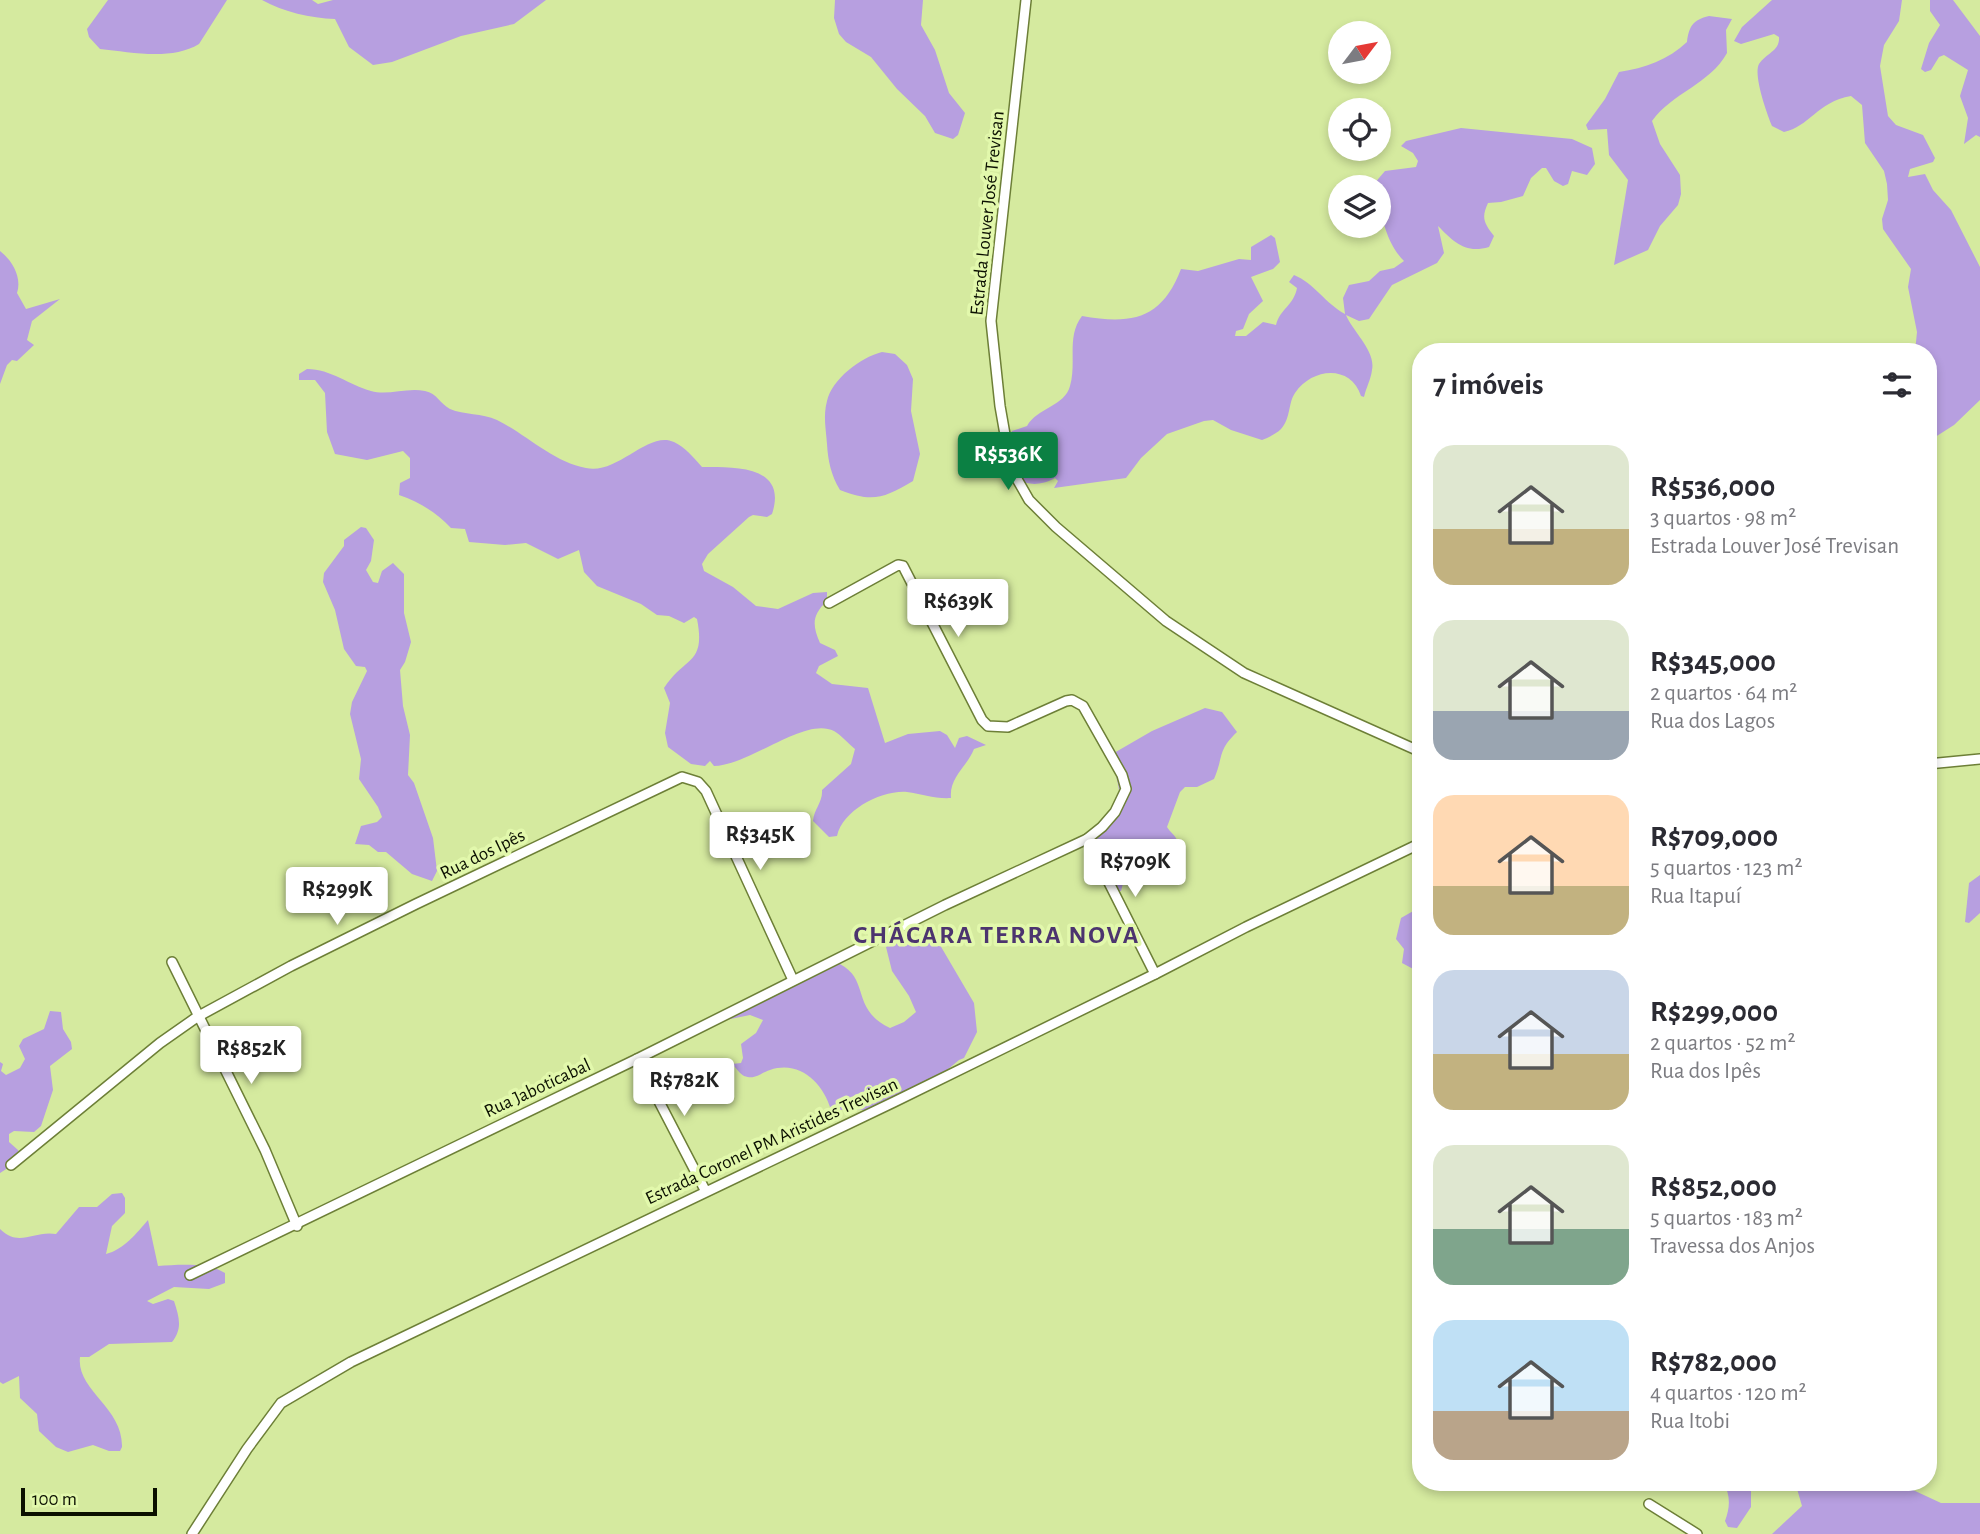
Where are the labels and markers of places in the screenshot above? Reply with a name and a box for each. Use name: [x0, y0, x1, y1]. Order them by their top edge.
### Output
pin: R$536K: [951, 433, 1065, 492]
pin: R$639K: [901, 580, 1015, 639]
pin: R$345K: [703, 812, 817, 872]
pin: R$709K: [1078, 839, 1192, 899]
pin: R$299K: [280, 867, 394, 927]
pin: R$852K: [194, 1026, 308, 1086]
pin: R$782K: [627, 1058, 741, 1118]

